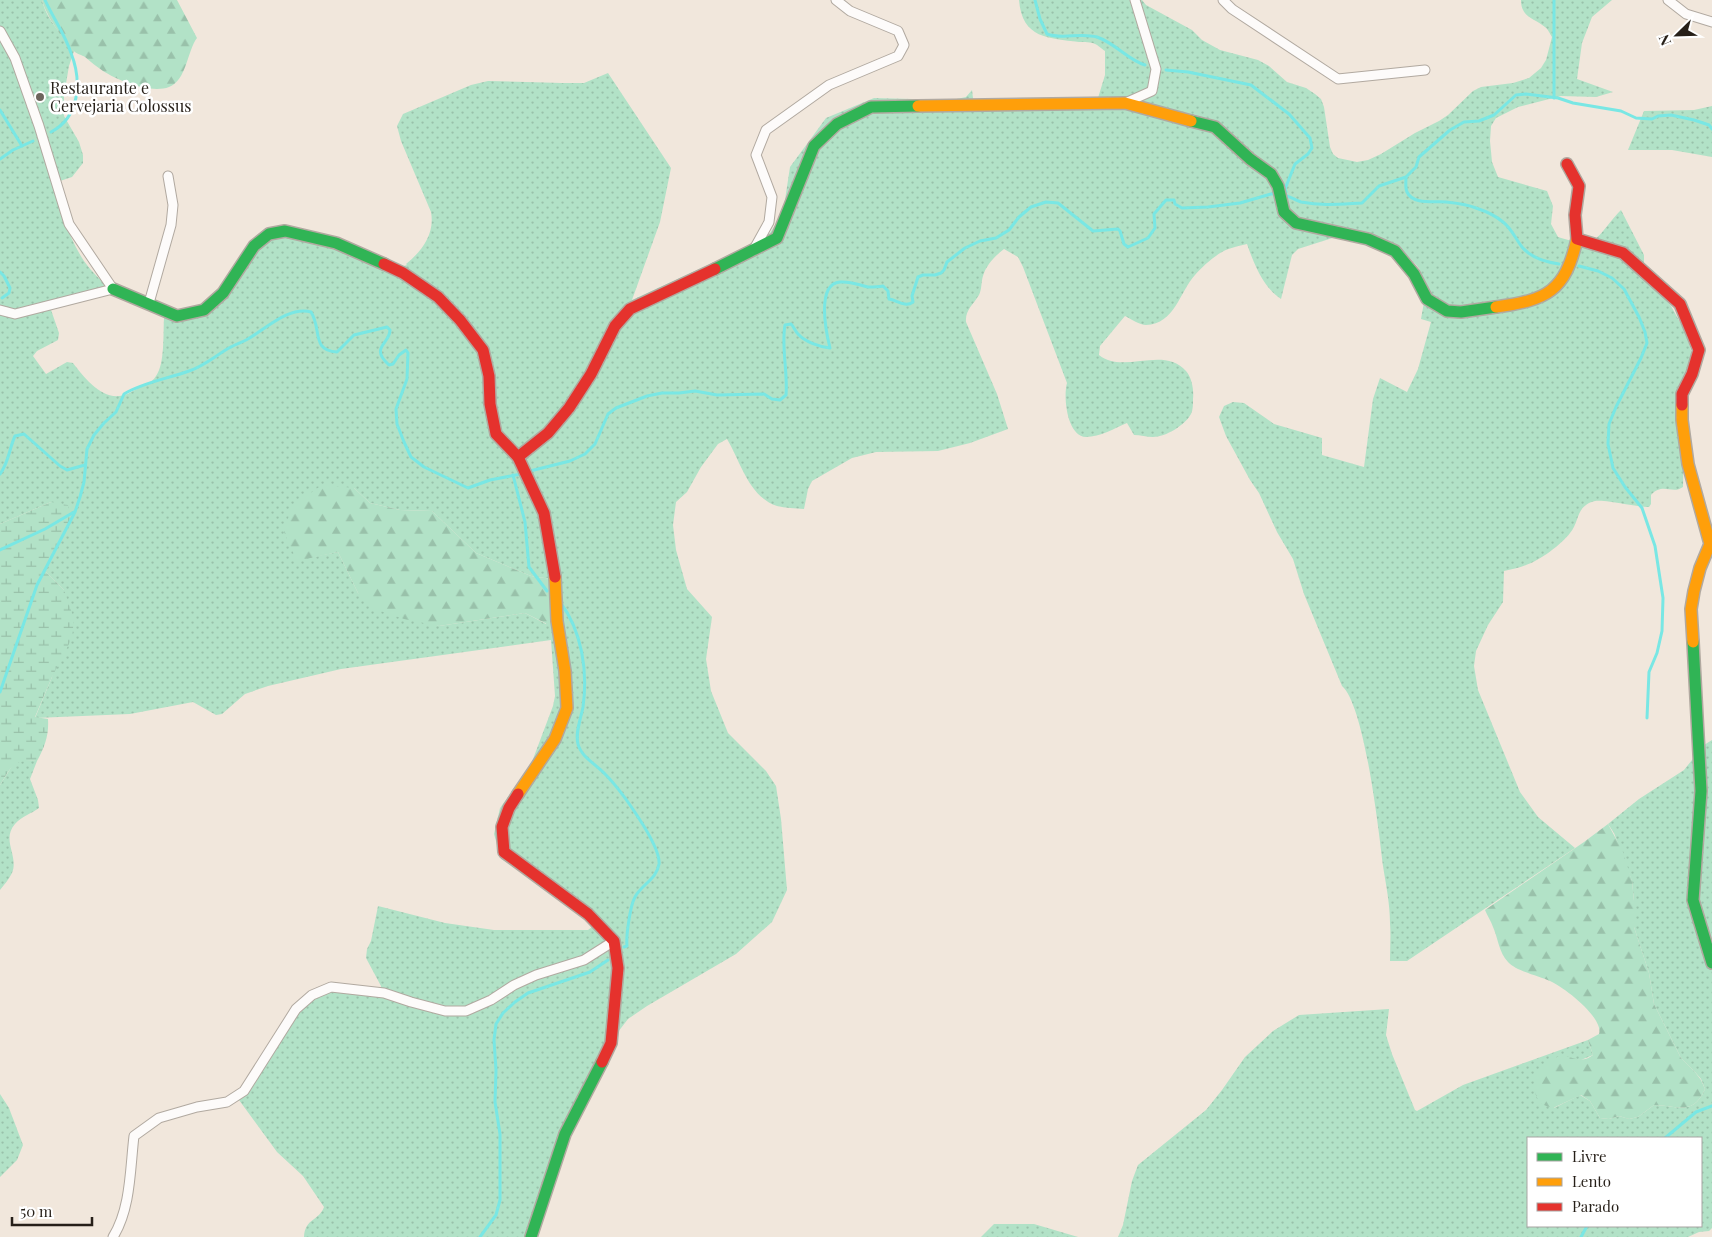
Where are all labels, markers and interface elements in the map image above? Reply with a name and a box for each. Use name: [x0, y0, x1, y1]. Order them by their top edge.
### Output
north arrow: [1652, 10, 1702, 60]
text: N: [1654, 32, 1675, 49]
place label: Restaurante e Cervejaria Colossus: [50, 77, 191, 116]
marker: Restaurante e Cervejaria Colossus: [34, 91, 46, 103]
legend: [1527, 1137, 1702, 1227]
text: Livre: [1572, 1146, 1607, 1166]
text: Lento: [1572, 1171, 1611, 1191]
scale bar: [12, 1194, 92, 1226]
text: Parado: [1572, 1196, 1619, 1216]
text: 50 m: [20, 1201, 53, 1221]

